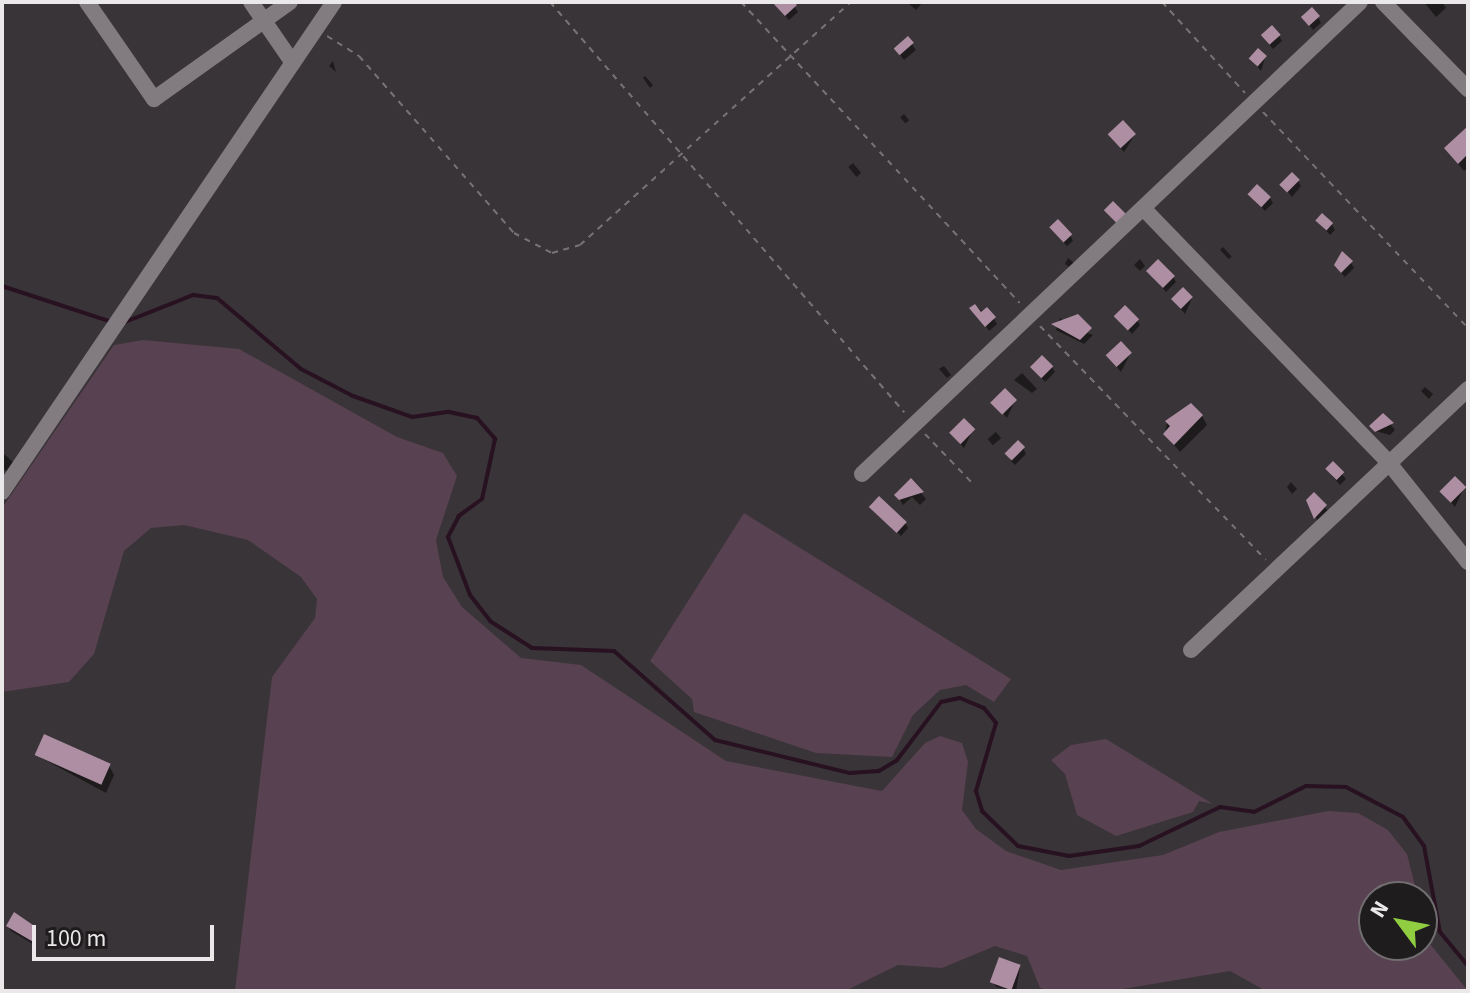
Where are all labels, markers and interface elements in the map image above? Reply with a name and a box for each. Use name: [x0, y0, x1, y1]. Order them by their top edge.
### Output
north arrow: [1358, 881, 1438, 961]
text: N: [1362, 895, 1397, 924]
scale bar: [36, 909, 218, 959]
text: 100 m: [46, 921, 106, 956]

